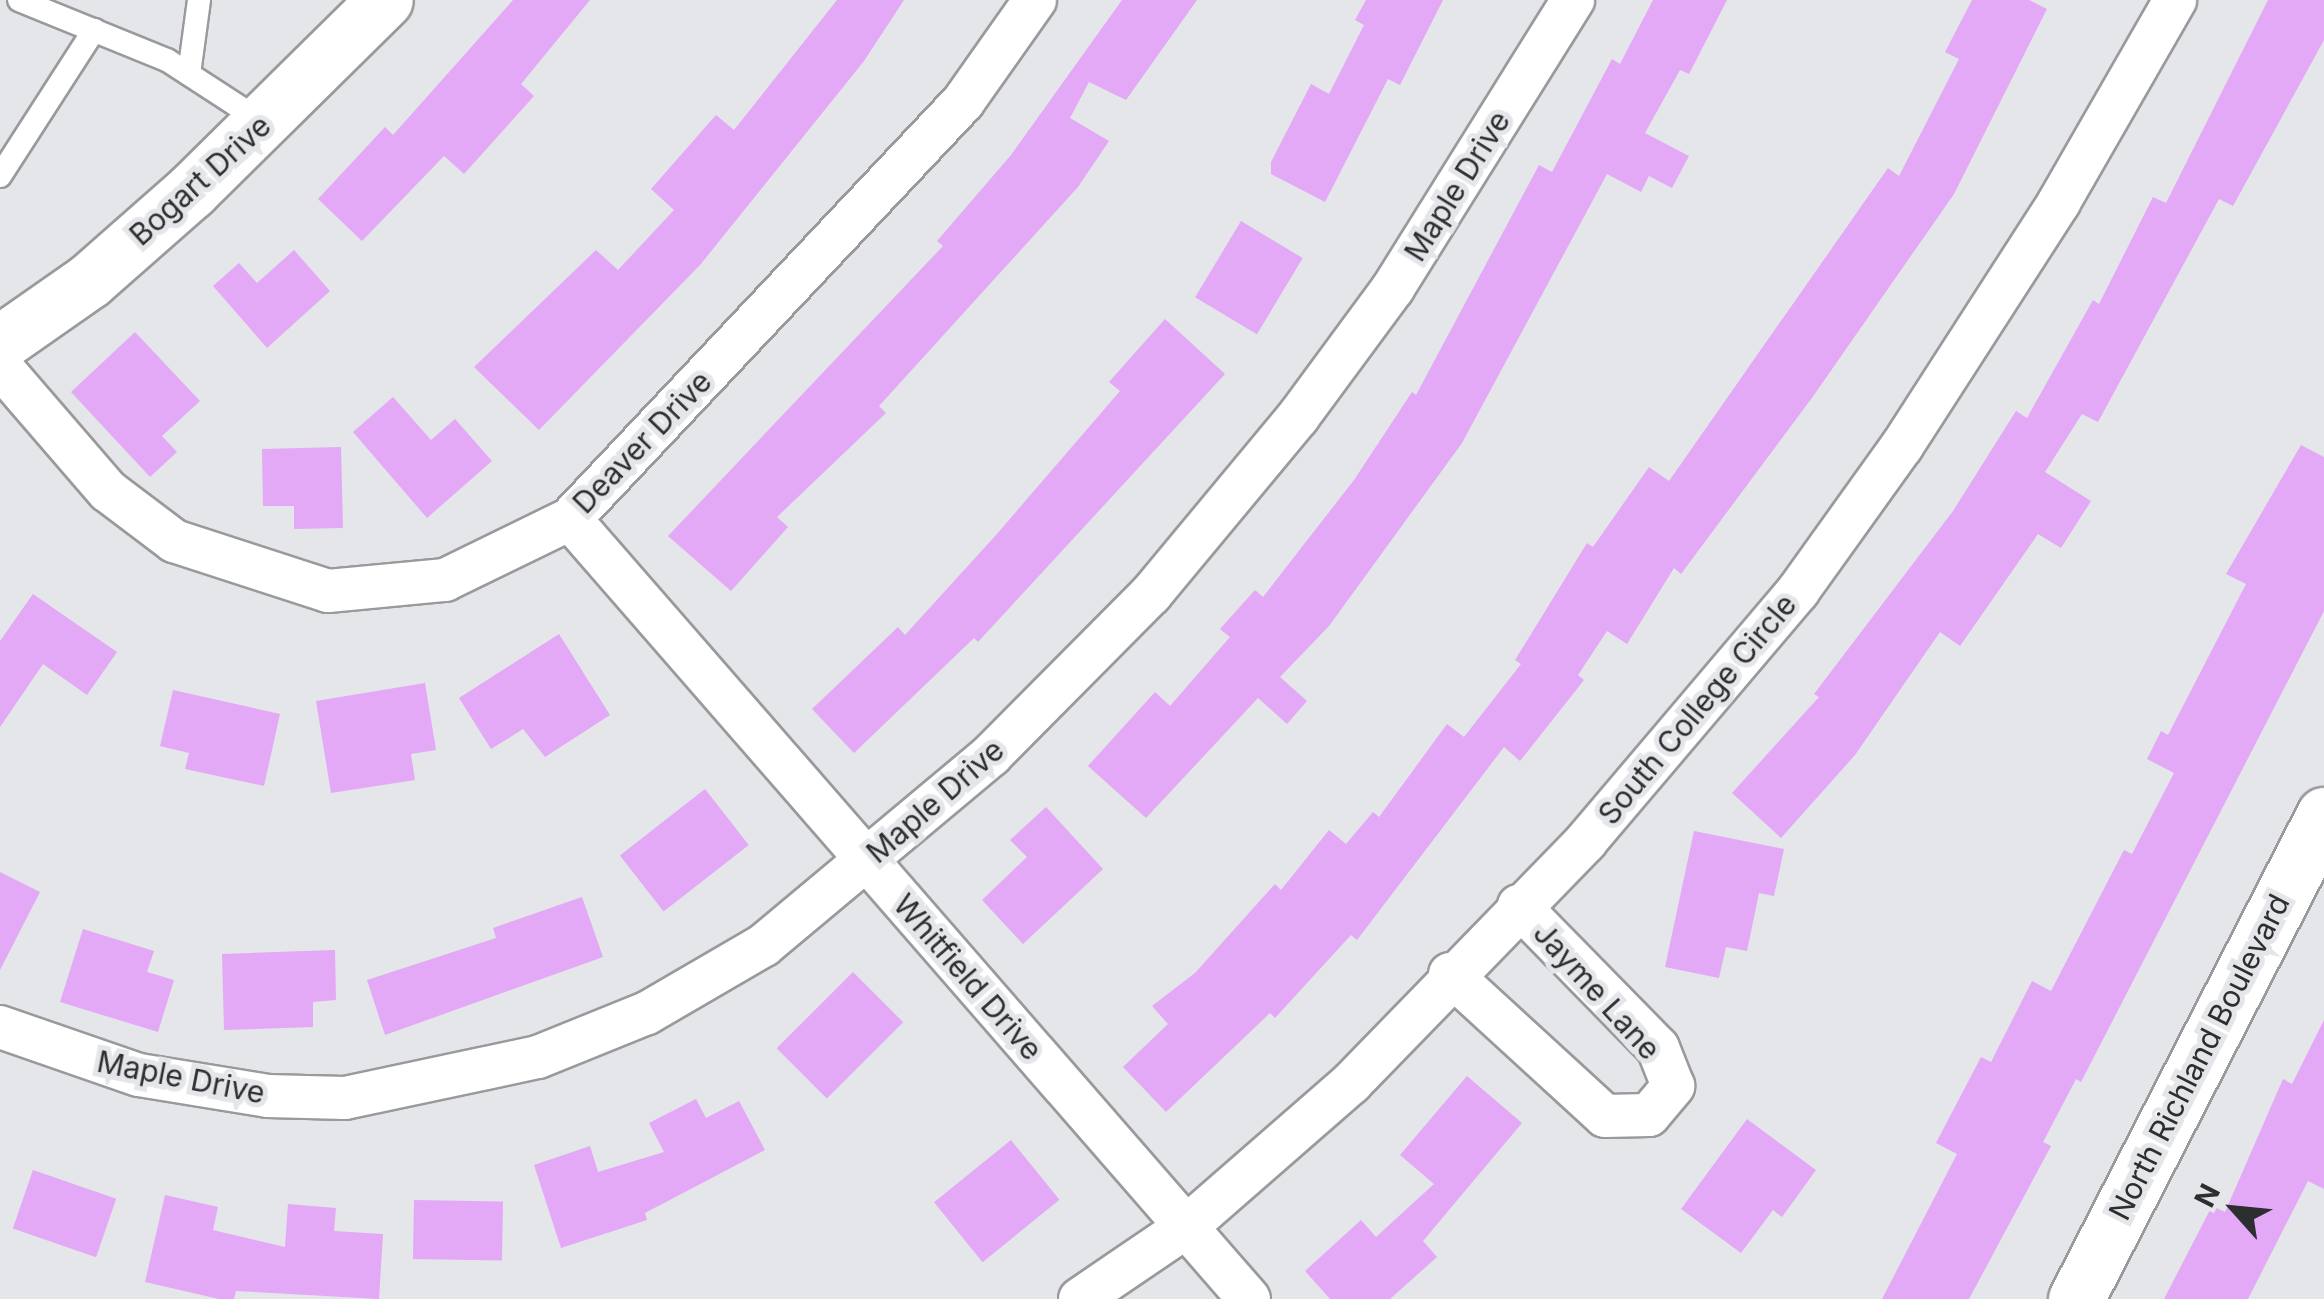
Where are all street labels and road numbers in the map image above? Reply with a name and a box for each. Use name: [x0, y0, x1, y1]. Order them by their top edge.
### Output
street label: Maple Drive: [1397, 104, 1517, 268]
street label: Bogart Drive: [122, 107, 278, 253]
street label: Deaver Drive: [565, 363, 719, 521]
street label: South College Circle: [1590, 587, 1804, 831]
street label: Maple Drive: [859, 732, 1011, 870]
street label: Whitfield Drive: [886, 887, 1050, 1067]
street label: North Richland Boulevard: [2101, 888, 2297, 1226]
street label: Jayme Lane: [1526, 915, 1668, 1067]
street label: Maple Drive: [94, 1043, 268, 1111]

